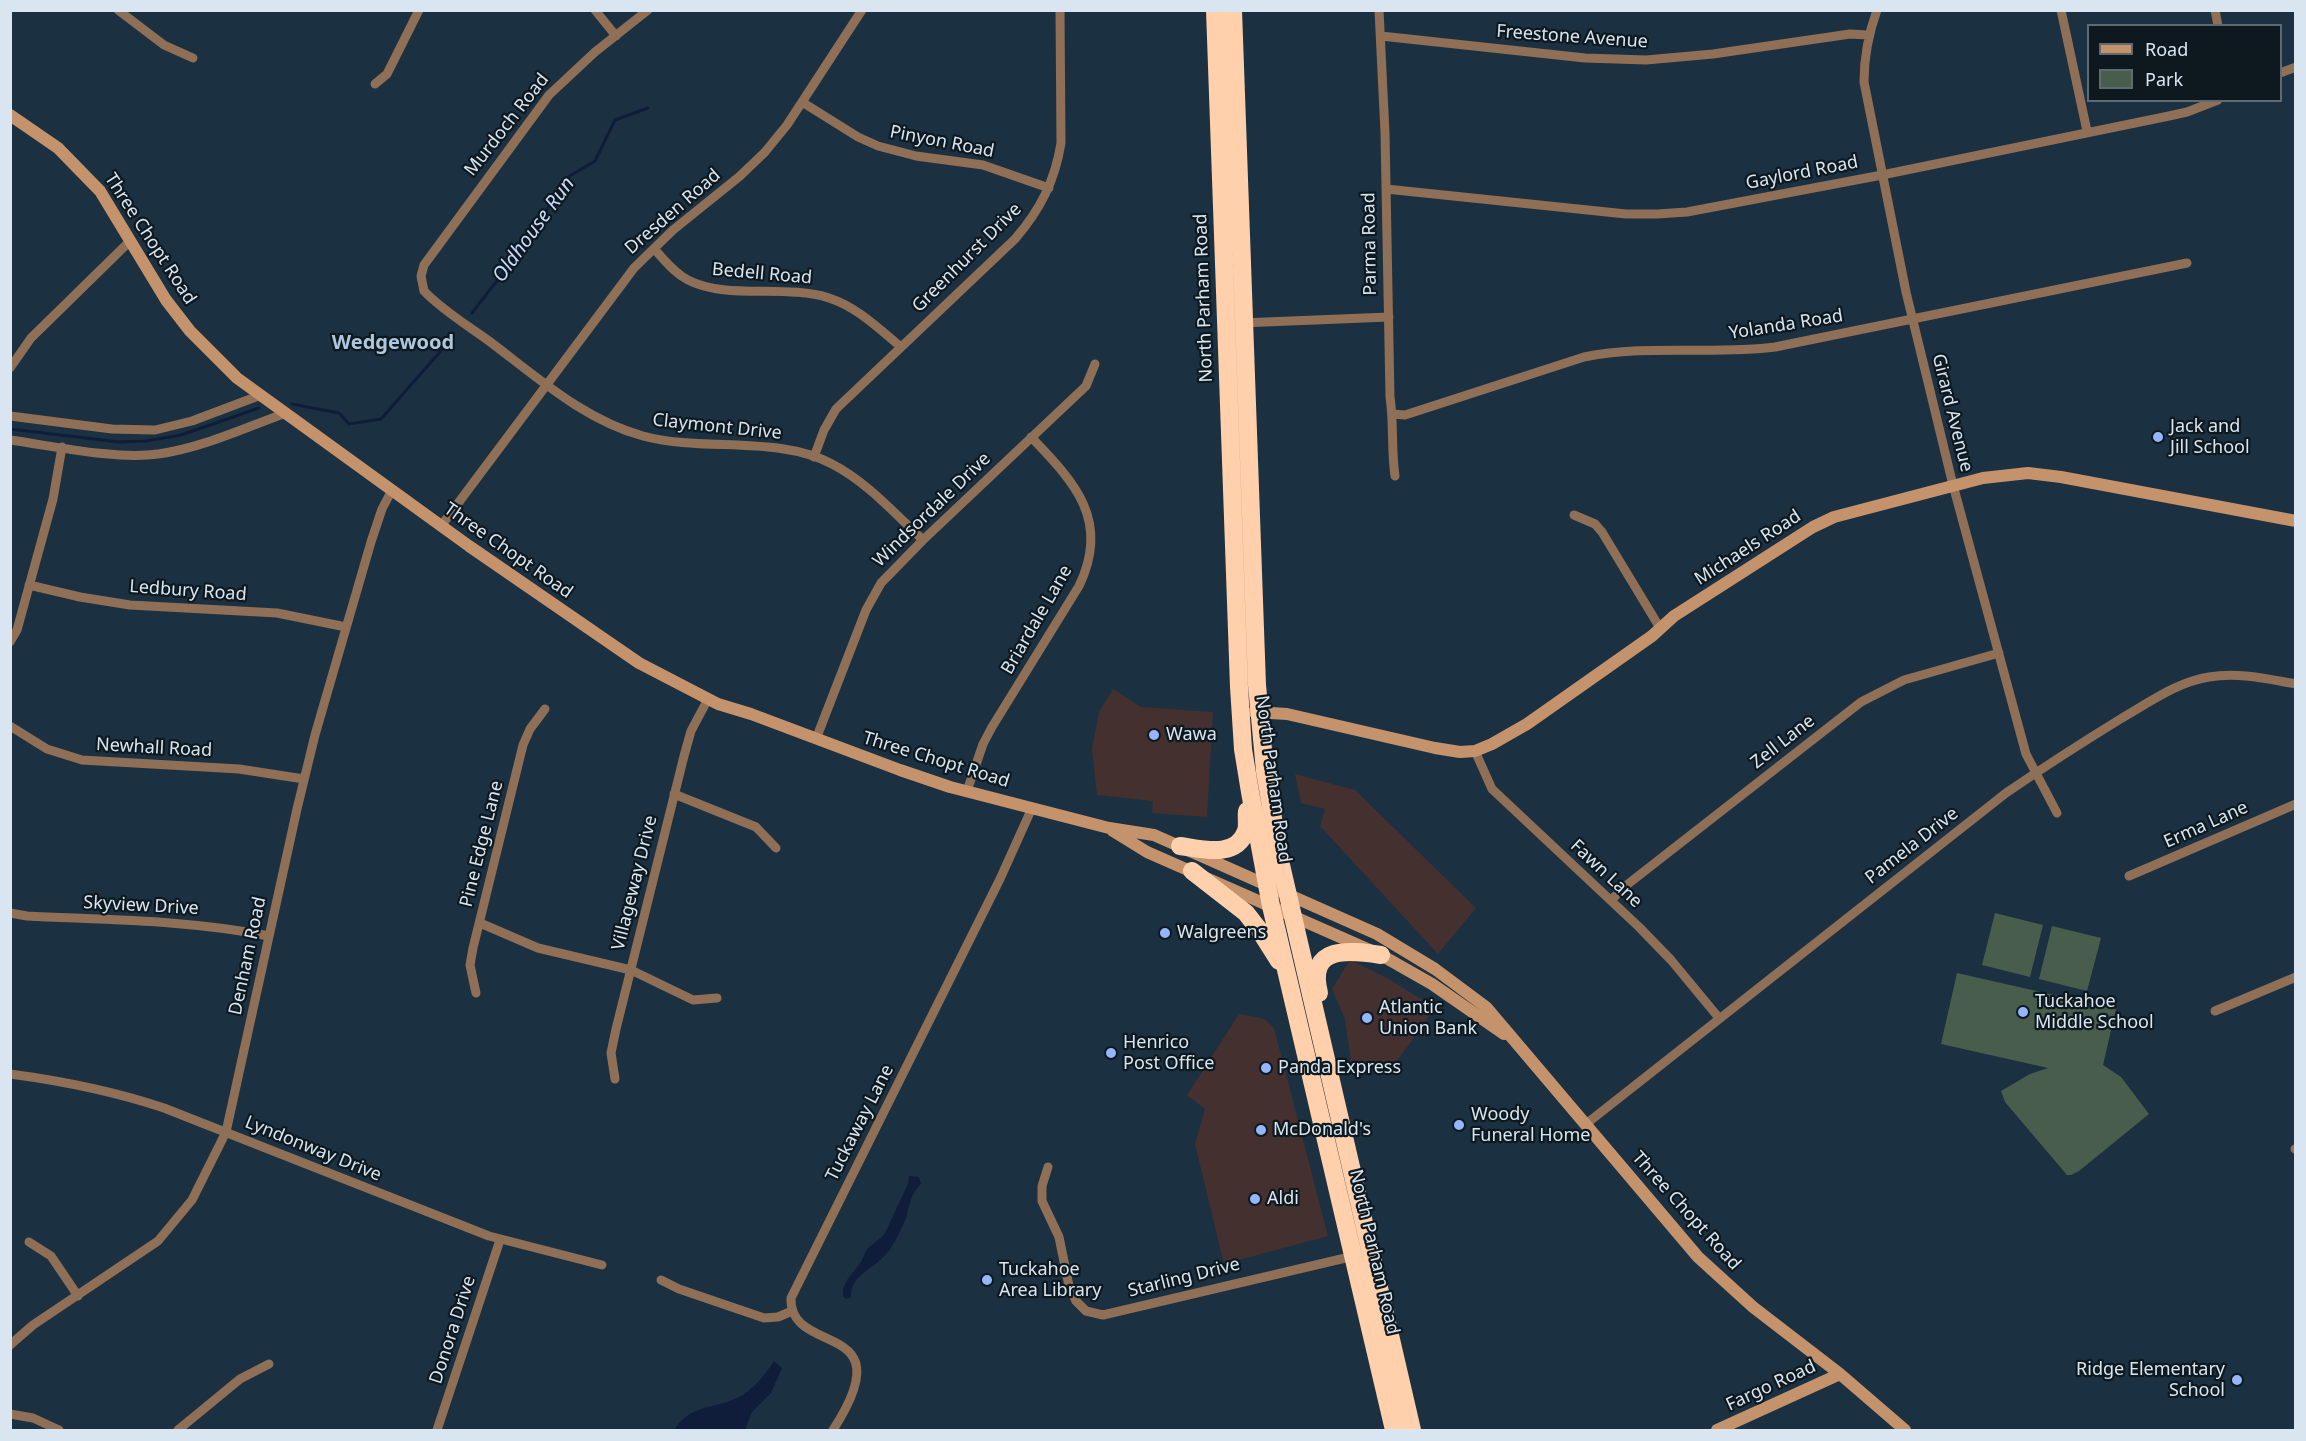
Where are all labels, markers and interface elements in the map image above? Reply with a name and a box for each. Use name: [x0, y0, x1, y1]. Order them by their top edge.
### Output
street label: Freestone Avenue: [1495, 21, 1649, 53]
legend: [2087, 24, 2282, 102]
text: Road: [2145, 37, 2188, 61]
text: Park: [2145, 67, 2183, 91]
street label: Murdoch Road: [460, 69, 554, 181]
street label: Pinyon Road: [888, 121, 996, 163]
street label: Gaylord Road: [1744, 152, 1860, 194]
street label: Dresden Road: [621, 165, 725, 259]
street label: Three Chopt Road: [100, 169, 200, 309]
water label: Oldhouse Run: [488, 173, 580, 287]
street label: Parma Road: [1358, 192, 1382, 296]
street label: Greenhurst Drive: [908, 199, 1026, 317]
street label: North Parham Road: [1190, 213, 1218, 383]
street label: Bedell Road: [711, 259, 813, 289]
street label: Yolanda Road: [1727, 305, 1845, 345]
district label: Wedgewood: [332, 331, 454, 355]
street label: Girard Avenue: [1927, 352, 1977, 474]
street label: Claymont Drive: [651, 409, 783, 445]
place label: Jack and Jill School: [2170, 416, 2250, 458]
marker: Jack and Jill School: [2151, 430, 2165, 444]
street label: Windsordale Drive: [869, 448, 995, 572]
street label: Three Chopt Road: [440, 499, 576, 603]
street label: Michaels Road: [1691, 506, 1805, 590]
street label: Briardale Lane: [997, 562, 1077, 678]
street label: Ledbury Road: [129, 576, 247, 606]
street label: North Parham Road: [1251, 694, 1295, 864]
street label: Zell Lane: [1747, 710, 1819, 774]
place label: Wawa: [1166, 724, 1217, 746]
street label: Three Chopt Road: [860, 727, 1012, 793]
marker: Wawa: [1147, 728, 1161, 742]
street label: Newhall Road: [95, 734, 213, 762]
street label: Pine Edge Lane: [456, 779, 508, 909]
street label: Erma Lane: [2161, 797, 2251, 853]
street label: Pamela Drive: [1861, 803, 1963, 889]
street label: Villageway Drive: [608, 813, 662, 953]
street label: Fawn Lane: [1566, 835, 1646, 913]
street label: Skyview Drive: [83, 892, 199, 920]
street label: Denham Road: [225, 895, 271, 1017]
place label: Walgreens: [1177, 922, 1266, 944]
marker: Walgreens: [1158, 926, 1172, 940]
place label: Tuckahoe Middle School: [2035, 991, 2154, 1034]
place label: Atlantic Union Bank: [1379, 997, 1477, 1040]
marker: Tuckahoe Middle School: [2016, 1005, 2030, 1019]
marker: Atlantic Union Bank: [1360, 1011, 1374, 1025]
place label: Henrico Post Office: [1123, 1032, 1214, 1074]
marker: Henrico Post Office: [1104, 1046, 1118, 1060]
place label: Panda Express: [1278, 1057, 1401, 1079]
street label: Tuckaway Lane: [821, 1061, 899, 1185]
marker: Panda Express: [1259, 1061, 1273, 1075]
place label: Woody Funeral Home: [1471, 1104, 1590, 1146]
street label: Lyndonway Drive: [242, 1112, 384, 1186]
marker: Woody Funeral Home: [1452, 1118, 1466, 1132]
place label: McDonald's: [1273, 1119, 1371, 1141]
marker: McDonald's: [1254, 1123, 1268, 1137]
street label: Three Chopt Road: [1627, 1147, 1745, 1275]
street label: North Parham Road: [1345, 1167, 1403, 1337]
place label: Aldi: [1267, 1188, 1299, 1210]
marker: Aldi: [1248, 1192, 1262, 1206]
street label: Starling Drive: [1126, 1254, 1242, 1302]
place label: Tuckahoe Area Library: [999, 1259, 1101, 1302]
street label: Donora Drive: [425, 1273, 481, 1387]
marker: Tuckahoe Area Library: [980, 1273, 994, 1287]
street label: Fargo Road: [1723, 1356, 1819, 1416]
place label: Ridge Elementary School: [2076, 1359, 2225, 1402]
marker: Ridge Elementary School: [2230, 1373, 2244, 1387]

